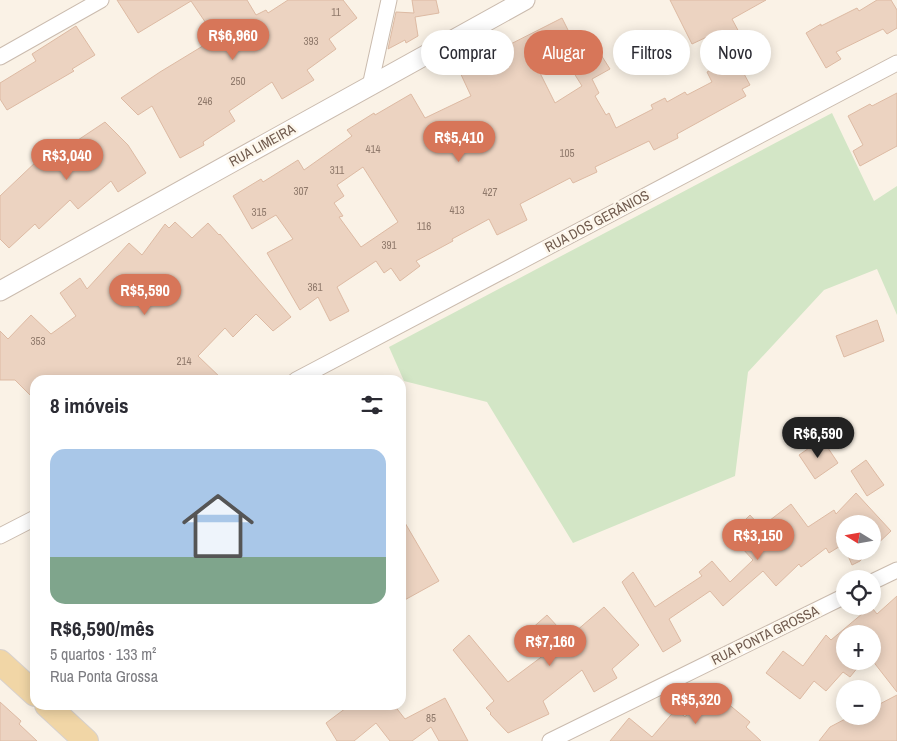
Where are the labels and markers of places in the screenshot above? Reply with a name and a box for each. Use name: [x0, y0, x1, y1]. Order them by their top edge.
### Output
pin: R$6,960: [187, 18, 279, 61]
pin: R$5,410: [413, 120, 505, 163]
pin: R$3,040: [21, 138, 113, 181]
pin: R$5,590: [99, 274, 191, 316]
pin: R$6,590: [772, 416, 864, 459]
pin: R$3,150: [712, 518, 804, 561]
pin: R$7,160: [504, 624, 596, 667]
pin: R$5,320: [650, 682, 742, 725]

